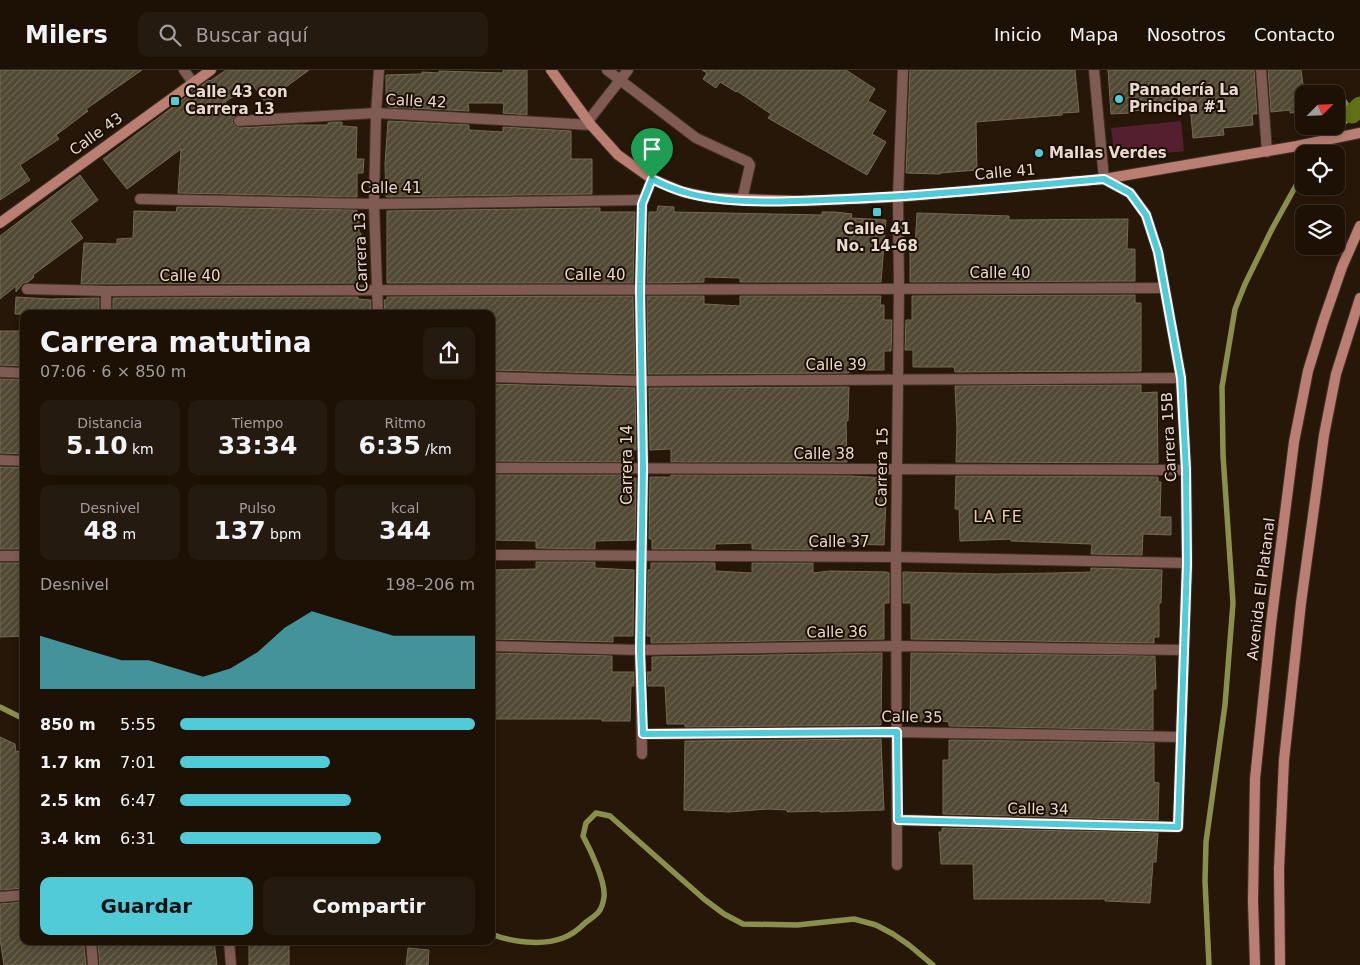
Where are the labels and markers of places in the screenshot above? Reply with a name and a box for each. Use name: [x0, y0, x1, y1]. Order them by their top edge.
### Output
place label: Panadería La Principa #1: [1129, 81, 1239, 116]
place label: Calle 43 con Carrera 13: [185, 83, 288, 118]
marker: Panadería La Principa #1: [1113, 93, 1125, 105]
marker: Calle 43 con Carrera 13: [169, 95, 181, 107]
pin: [631, 128, 673, 179]
place label: Mallas Verdes: [1049, 144, 1167, 162]
marker: Mallas Verdes: [1033, 147, 1045, 159]
marker: Calle 41 No. 14-68: [871, 206, 883, 218]
place label: Calle 41 No. 14-68: [836, 220, 918, 255]

